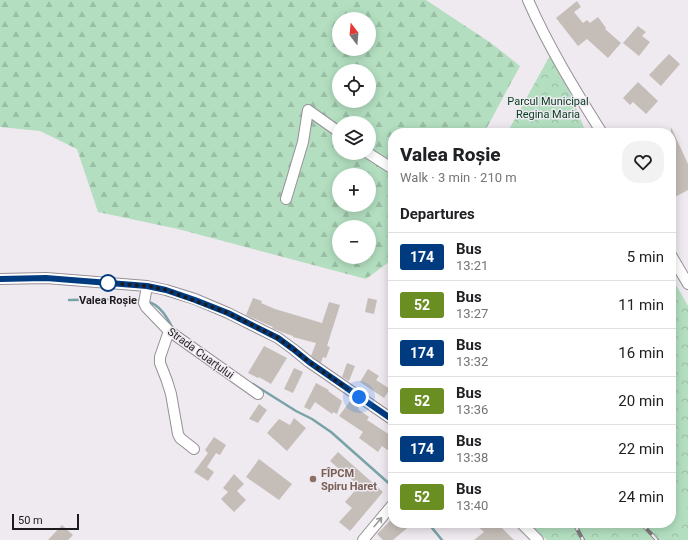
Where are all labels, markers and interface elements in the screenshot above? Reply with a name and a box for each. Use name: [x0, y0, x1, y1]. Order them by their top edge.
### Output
north arrow: [332, 12, 376, 56]
map controls: [332, 12, 376, 264]
button: locate: [332, 64, 376, 108]
park label: Parcul Municipal Regina Maria: [507, 95, 589, 121]
button: layers: [332, 116, 376, 160]
button: heart: [622, 141, 664, 183]
text: Valea Roșie: [400, 143, 501, 166]
button: +: [332, 168, 376, 212]
text: Walk · 3 min · 210 m: [400, 170, 517, 185]
text: Departures: [400, 205, 475, 223]
button: −: [332, 220, 376, 264]
text: Bus: [456, 240, 482, 258]
text: 5 min: [627, 248, 664, 266]
text: 174: [410, 249, 434, 265]
text: 13:21: [456, 258, 488, 273]
marker: Valea Roșie: [99, 274, 117, 292]
text: Bus: [456, 288, 482, 306]
place label: Valea Roșie: [79, 294, 137, 307]
text: 11 min: [618, 296, 664, 314]
text: 52: [414, 297, 430, 313]
text: 13:27: [456, 306, 488, 321]
street label: Strada Cuarțului: [165, 325, 236, 382]
text: Bus: [456, 336, 482, 354]
text: 16 min: [618, 344, 664, 362]
text: 174: [410, 345, 434, 361]
text: 13:32: [456, 354, 488, 369]
text: Bus: [456, 384, 482, 402]
your location: [349, 387, 369, 407]
text: 20 min: [618, 392, 664, 410]
text: 52: [414, 393, 430, 409]
text: 13:36: [456, 402, 488, 417]
text: Bus: [456, 432, 482, 450]
text: 22 min: [618, 440, 664, 458]
text: 174: [410, 441, 434, 457]
text: 13:38: [456, 450, 488, 465]
place label: FÎPCM Spiru Haret: [321, 467, 377, 493]
marker: FÎPCM Spiru Haret: [308, 474, 318, 484]
text: Bus: [456, 480, 482, 498]
text: 24 min: [618, 488, 664, 506]
text: 52: [414, 489, 430, 505]
text: 13:40: [456, 498, 488, 513]
scale bar: [12, 512, 79, 531]
text: 50 m: [18, 514, 43, 527]
one-way arrow: [373, 517, 382, 527]

